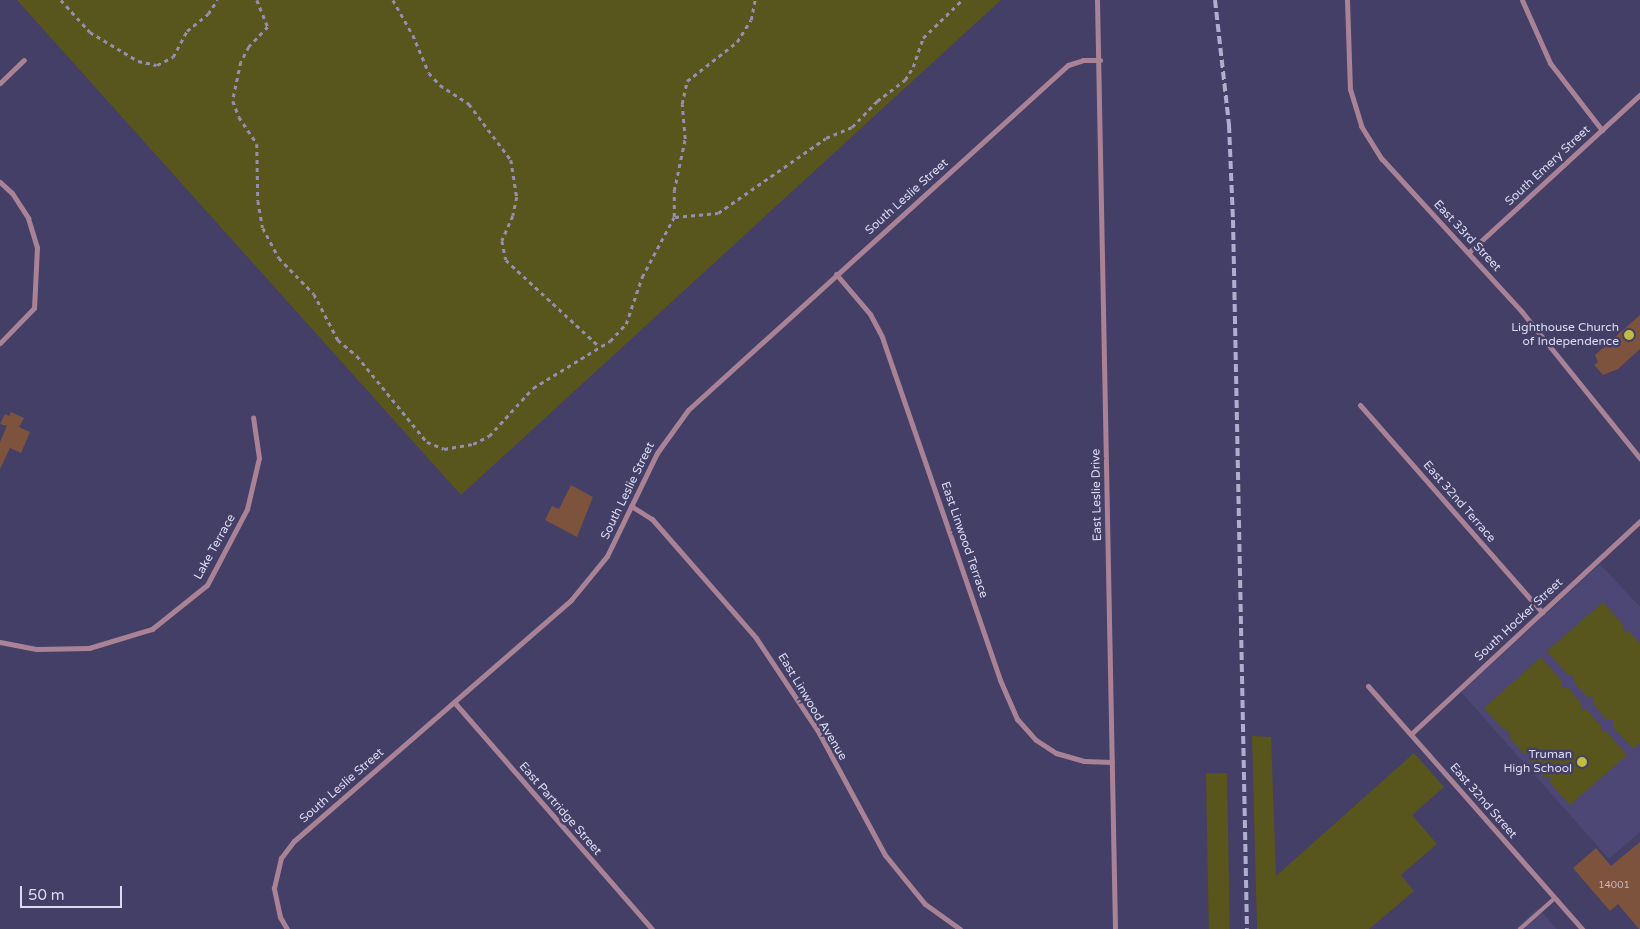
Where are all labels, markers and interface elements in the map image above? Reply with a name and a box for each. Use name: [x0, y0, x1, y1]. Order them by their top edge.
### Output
street label: South Emery Street: [1503, 123, 1593, 209]
street label: South Leslie Street: [863, 156, 951, 238]
street label: East 33rd Street: [1430, 197, 1504, 275]
place label: Lighthouse Church of Independence: [1511, 321, 1619, 349]
marker: Lighthouse Church of Independence: [1623, 329, 1635, 341]
street label: South Leslie Street: [598, 440, 658, 542]
street label: East Leslie Drive: [1089, 449, 1105, 541]
street label: East 32nd Terrace: [1420, 458, 1498, 546]
street label: East Linwood Terrace: [937, 480, 991, 600]
street label: Lake Terrace: [191, 512, 239, 582]
street label: South Hocker Street: [1472, 576, 1566, 664]
street label: East Linwood Avenue: [774, 651, 850, 763]
street label: South Leslie Street: [297, 746, 387, 826]
place label: Truman High School: [1503, 748, 1572, 776]
marker: Truman High School: [1576, 756, 1588, 768]
street label: East Partridge Street: [516, 760, 604, 858]
street label: East 32nd Street: [1446, 760, 1520, 842]
scale bar: [22, 876, 125, 908]
house number: 14001: [1598, 880, 1630, 892]
text: 50 m: [28, 886, 65, 904]

